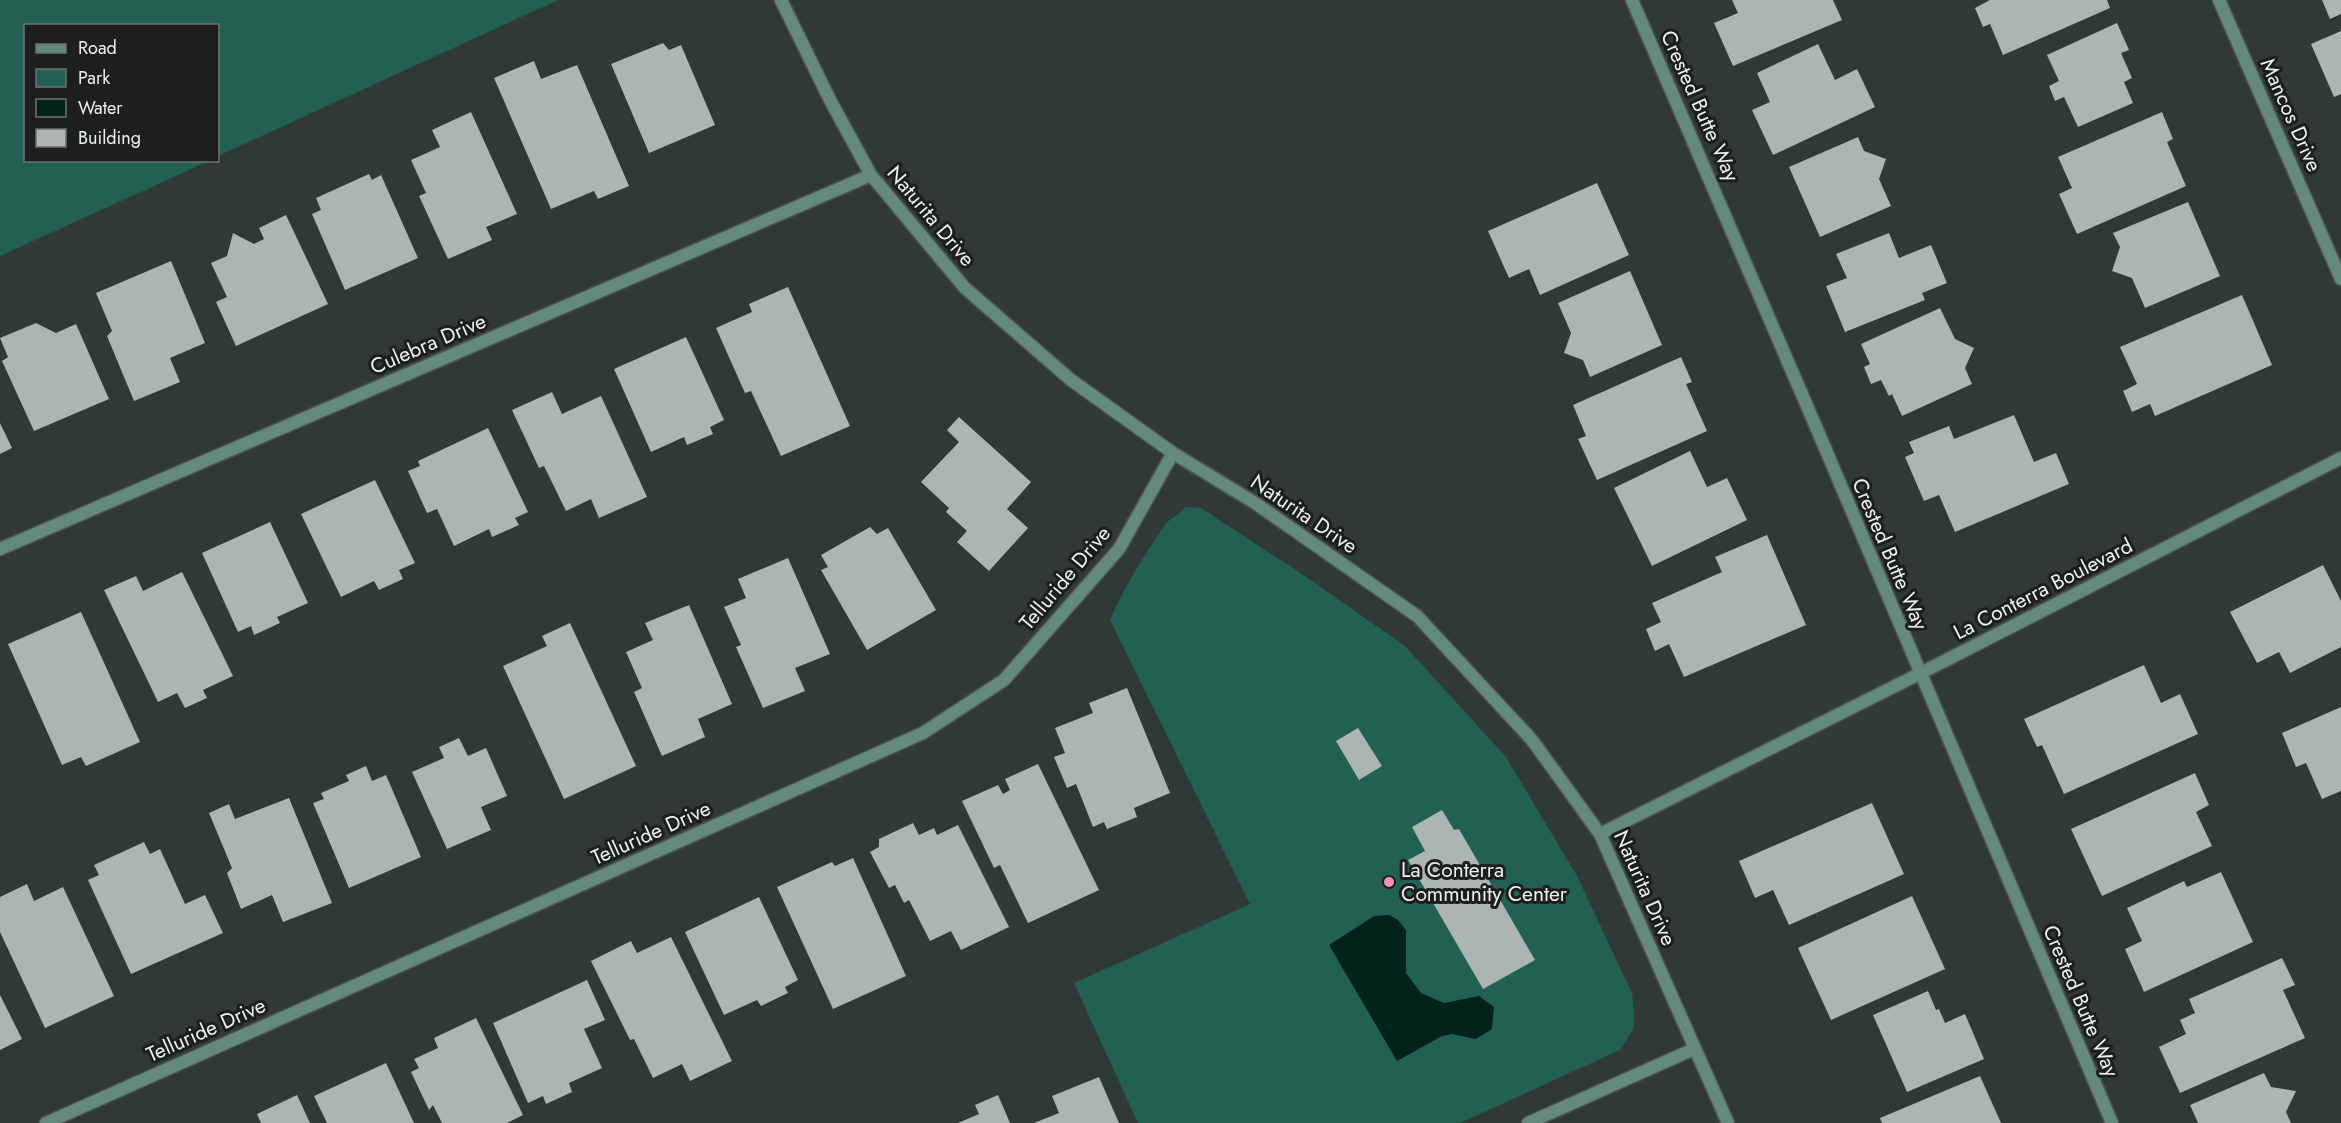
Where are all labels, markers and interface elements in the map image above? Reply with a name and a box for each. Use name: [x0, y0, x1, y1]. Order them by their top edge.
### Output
legend: [24, 24, 219, 162]
street label: Crested Butte Way: [1653, 26, 1747, 187]
text: Road: [78, 35, 117, 61]
street label: Mancos Drive: [2253, 54, 2329, 177]
text: Park: [78, 65, 110, 91]
text: Water: [78, 95, 123, 121]
text: Building: [78, 125, 141, 151]
street label: Naturita Drive: [880, 159, 982, 273]
street label: Culebra Drive: [365, 306, 491, 382]
street label: Naturita Drive: [1245, 467, 1364, 561]
street label: Crested Butte Way: [1844, 473, 1936, 635]
street label: Telluride Drive: [1012, 519, 1118, 637]
street label: La Conterra Boulevard: [1948, 531, 2138, 647]
street label: Telluride Drive: [587, 793, 716, 873]
street label: Naturita Drive: [1606, 826, 1684, 951]
place label: La Conterra Community Center: [1401, 855, 1568, 909]
marker: La Conterra Community Center: [1382, 875, 1396, 889]
street label: Crested Butte Way: [2035, 920, 2127, 1082]
street label: Telluride Drive: [142, 990, 271, 1070]

